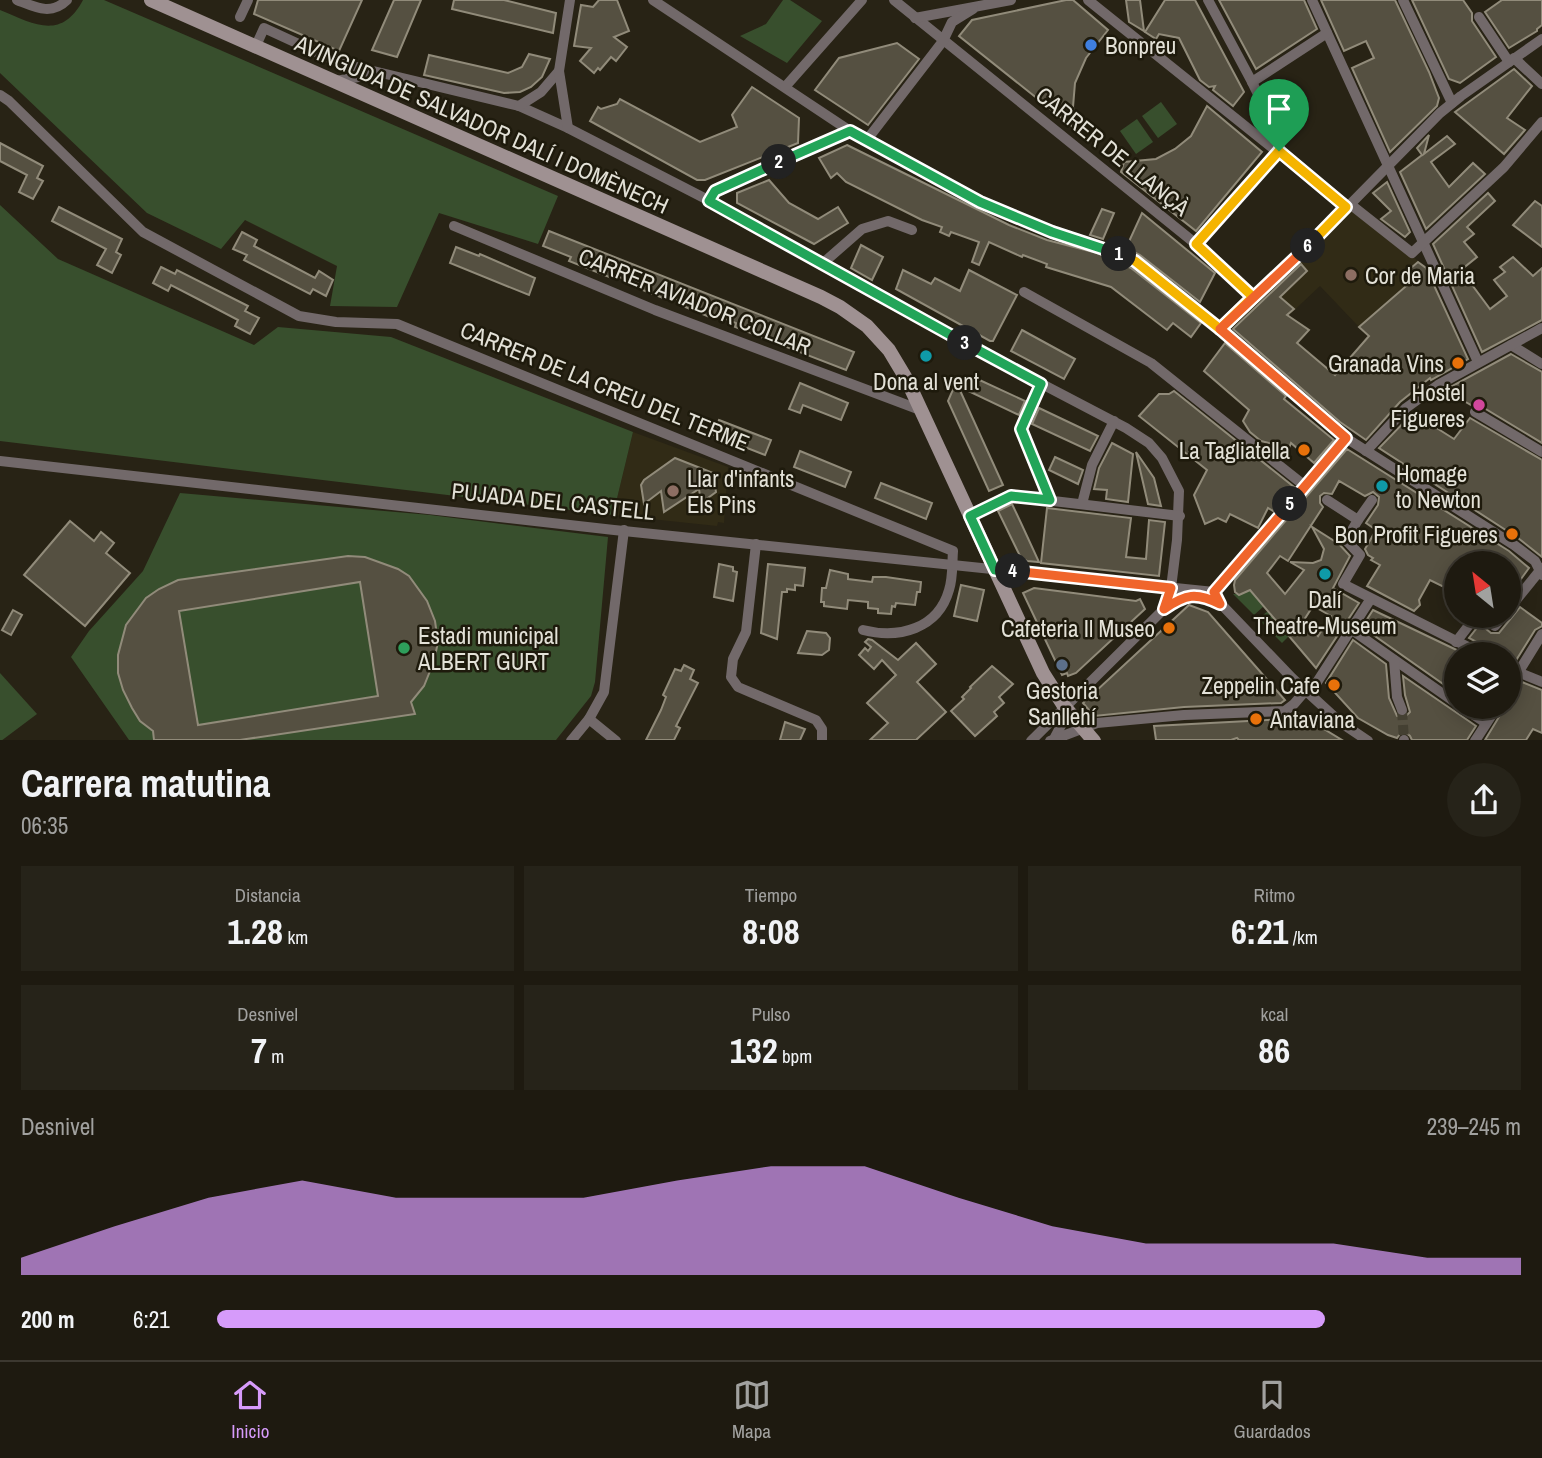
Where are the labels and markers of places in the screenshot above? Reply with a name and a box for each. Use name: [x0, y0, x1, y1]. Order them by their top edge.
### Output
place label: Bonpreu: [1105, 30, 1176, 61]
marker: Bonpreu: [1083, 37, 1099, 53]
pin: [1249, 79, 1309, 151]
pin: 2: [762, 144, 796, 180]
pin: 6: [1290, 229, 1326, 264]
pin: 1: [1102, 236, 1136, 272]
place label: Cor de Maria: [1365, 260, 1476, 291]
marker: Cor de Maria: [1343, 267, 1359, 283]
pin: 3: [948, 326, 982, 360]
marker: Dona al vent: [918, 348, 934, 364]
place label: Granada Vins: [1328, 348, 1444, 379]
marker: Granada Vins: [1450, 355, 1466, 371]
place label: Dona al vent: [873, 366, 979, 397]
place label: Hostel Figueres: [1391, 377, 1465, 434]
marker: Hostel Figueres: [1471, 397, 1487, 413]
place label: La Tagliatella: [1179, 435, 1291, 466]
marker: La Tagliatella: [1296, 442, 1312, 458]
place label: Homage to Newton: [1396, 458, 1481, 515]
place label: Llar d'infants Els Pins: [687, 463, 794, 520]
marker: Homage to Newton: [1374, 478, 1390, 494]
marker: Llar d'infants Els Pins: [665, 483, 681, 499]
pin: 5: [1272, 486, 1308, 522]
place label: Bon Profit Figueres: [1334, 519, 1498, 550]
marker: Bon Profit Figueres: [1504, 526, 1520, 542]
pin: 4: [996, 554, 1030, 588]
marker: Dalí Theatre-Museum: [1317, 566, 1333, 582]
place label: Dalí Theatre-Museum: [1253, 584, 1397, 641]
place label: Cafeteria Il Museo: [1001, 613, 1155, 644]
place label: Estadi municipal ALBERT GURT: [417, 620, 558, 677]
marker: Cafeteria Il Museo: [1161, 620, 1177, 636]
marker: Estadi municipal ALBERT GURT: [396, 640, 412, 656]
marker: Gestoria Sanllehí: [1054, 657, 1070, 673]
place label: Zeppelin Cafe: [1202, 670, 1320, 701]
place label: Gestoria Sanllehí: [1026, 675, 1099, 732]
marker: Zeppelin Cafe: [1326, 677, 1342, 693]
place label: Antaviana: [1269, 704, 1355, 735]
marker: Antaviana: [1248, 711, 1264, 727]

